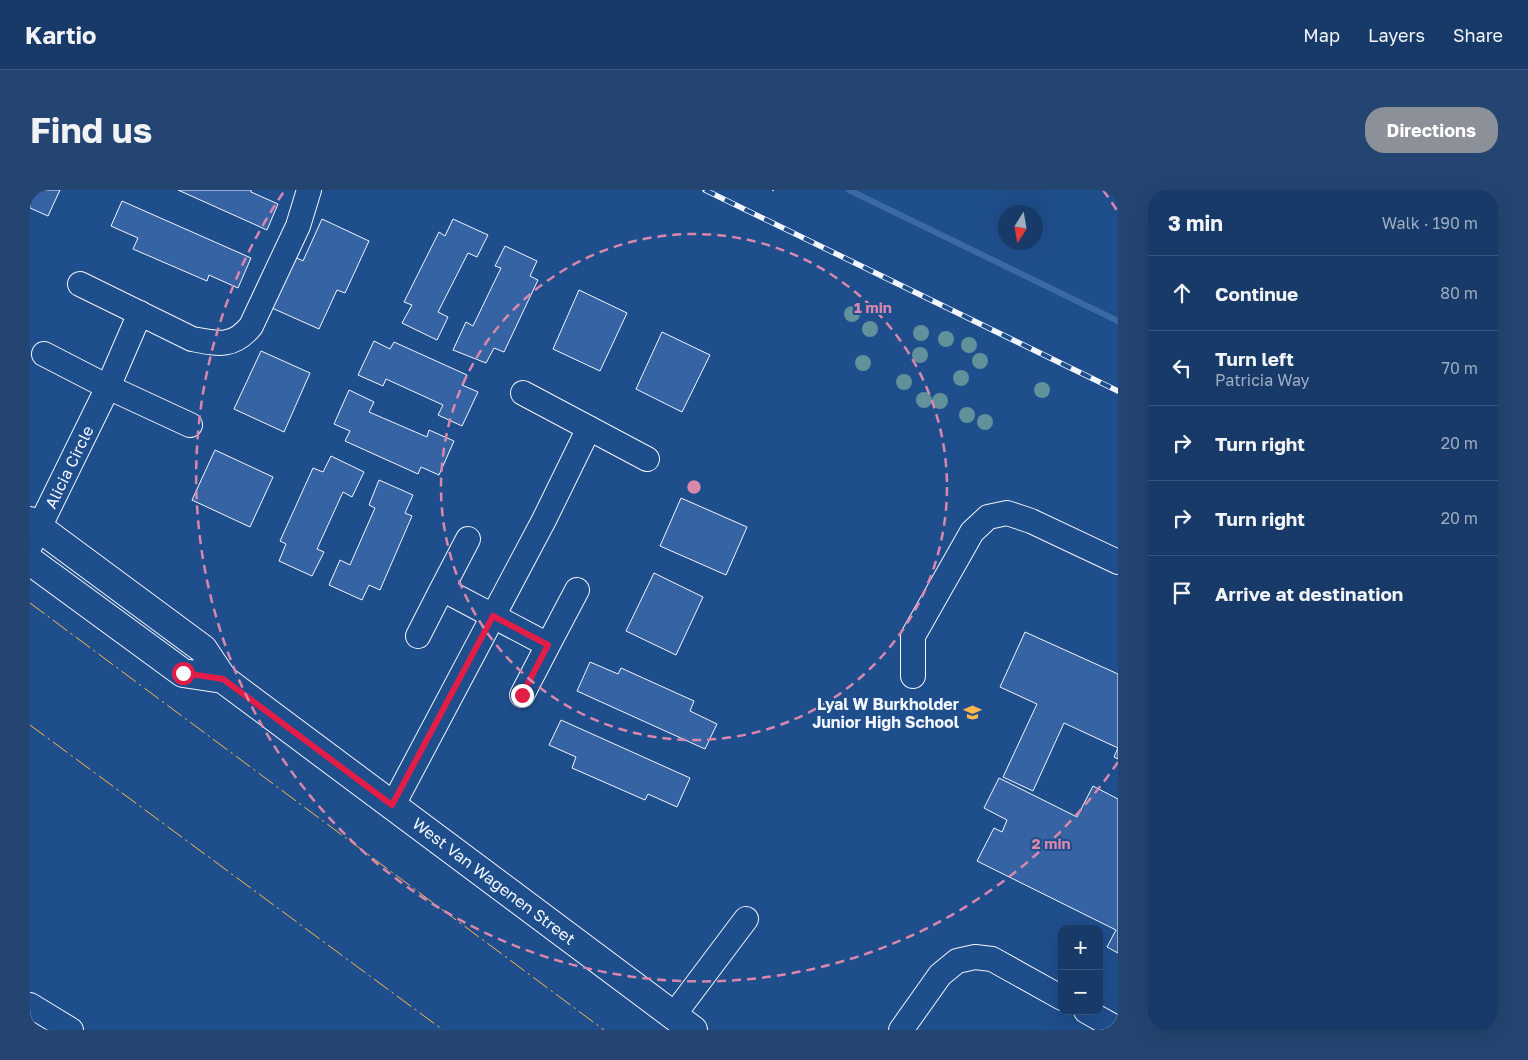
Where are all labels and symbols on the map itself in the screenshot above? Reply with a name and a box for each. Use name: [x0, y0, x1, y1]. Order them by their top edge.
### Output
north arrow: [998, 205, 1043, 250]
text: 1 min: [854, 298, 892, 316]
street label: Alicia Circle: [40, 422, 98, 512]
centre of rings: [685, 478, 703, 496]
route start: [172, 662, 195, 685]
route end: [511, 684, 534, 707]
place label: Lyal W Burkholder Junior High School: [812, 694, 960, 732]
school or university icon: Lyal W Burkholder Junior High School: [963, 703, 983, 723]
street label: West Van Wagenen Street: [409, 813, 579, 949]
text: 2 min: [1031, 834, 1071, 852]

